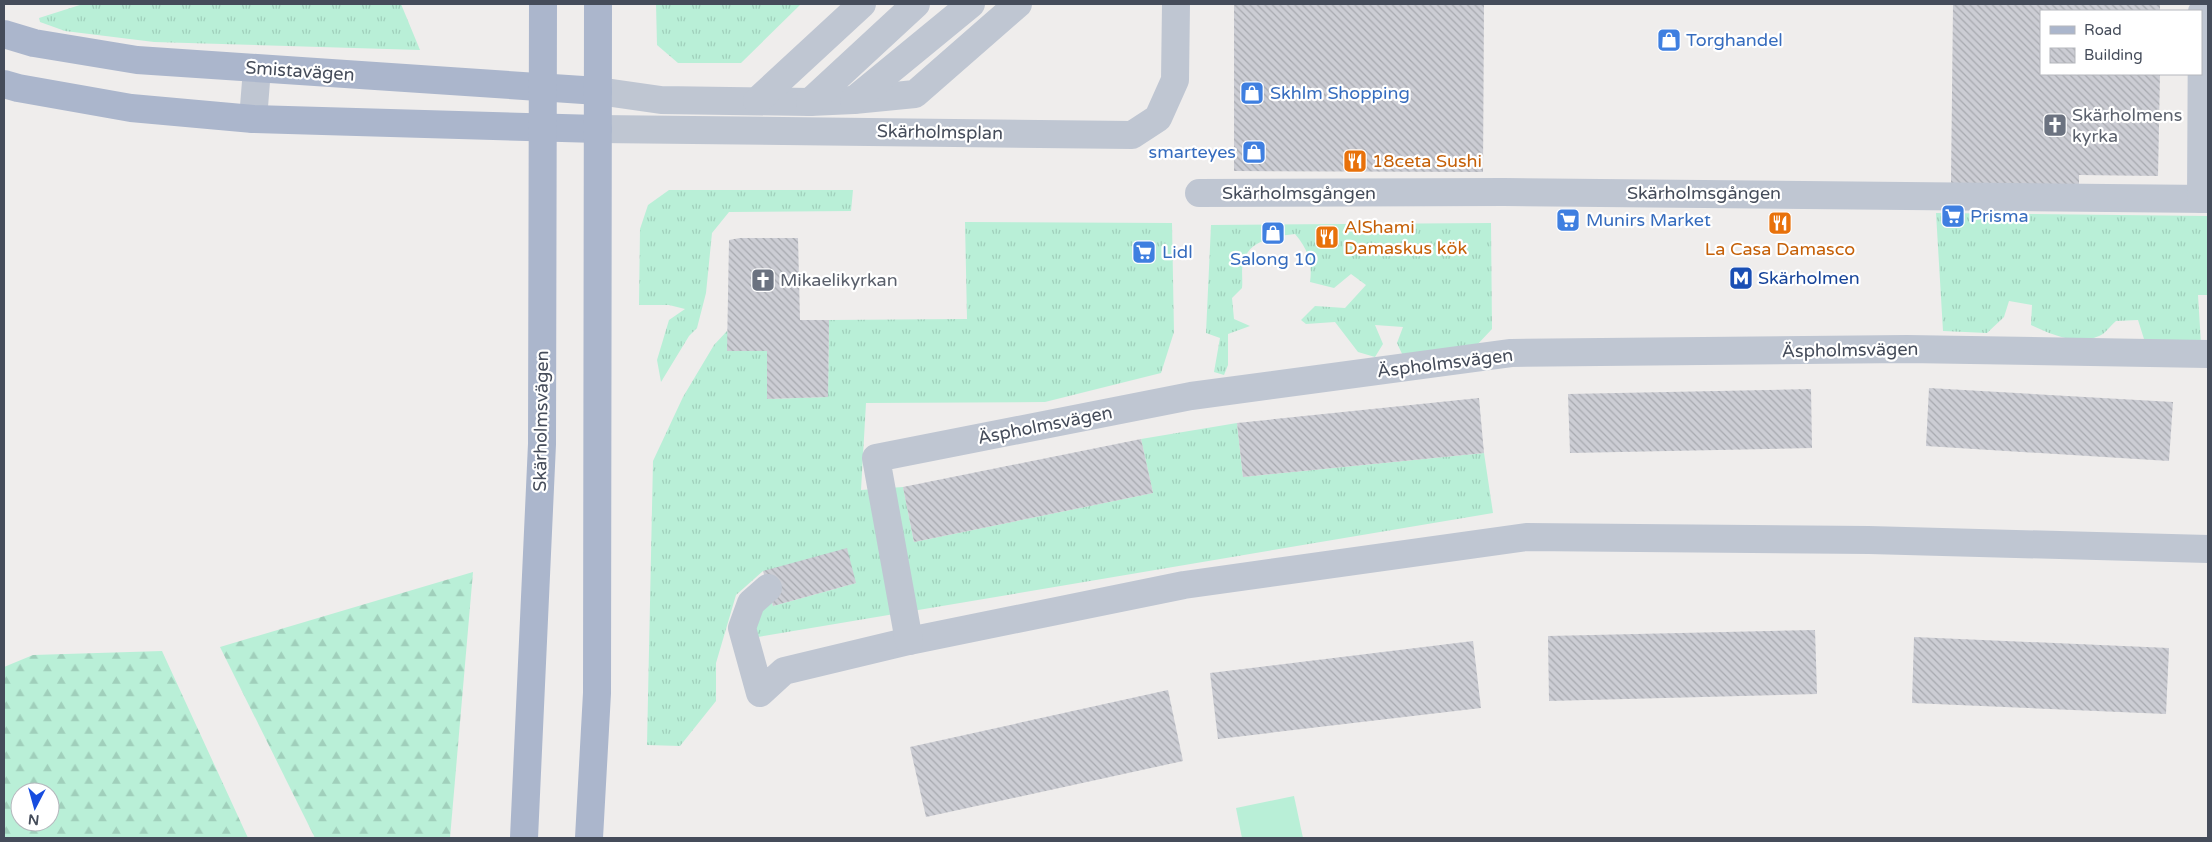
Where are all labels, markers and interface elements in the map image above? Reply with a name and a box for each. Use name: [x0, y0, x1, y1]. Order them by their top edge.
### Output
legend: [2040, 10, 2202, 75]
text: Road: [2084, 21, 2122, 39]
shop icon: Torghandel: [1656, 27, 1682, 53]
place label: Torghandel: [1686, 29, 1783, 51]
text: Building: [2084, 46, 2143, 64]
street label: Smistavägen: [245, 56, 355, 86]
shop icon: Skhlm Shopping: [1239, 80, 1265, 106]
place label: Skhlm Shopping: [1270, 82, 1410, 104]
place label: Skärholmens kyrka: [2072, 104, 2182, 147]
church icon: Skärholmens kyrka: [2042, 112, 2068, 138]
street label: Skärholmsplan: [877, 120, 1003, 144]
shop icon: smarteyes: [1241, 139, 1267, 165]
place label: smarteyes: [1149, 141, 1236, 163]
restaurant icon: 18ceta Sushi: [1342, 148, 1368, 174]
place label: 18ceta Sushi: [1372, 150, 1482, 172]
street label: Skärholmsgången: [1222, 182, 1376, 204]
street label: Skärholmsgången: [1627, 182, 1781, 204]
supermarket icon: Prisma: [1940, 203, 1966, 229]
place label: Prisma: [1970, 205, 2029, 227]
supermarket icon: Munirs Market: [1555, 207, 1581, 233]
place label: Munirs Market: [1586, 209, 1711, 231]
restaurant icon: La Casa Damasco: [1767, 210, 1793, 236]
place label: AlShami Damaskus kök: [1344, 216, 1467, 259]
shop icon: Salong 10: [1260, 220, 1286, 246]
restaurant icon: AlShami Damaskus kök: [1314, 224, 1340, 250]
place label: La Casa Damasco: [1705, 238, 1855, 260]
supermarket icon: Lidl: [1131, 239, 1157, 265]
place label: Lidl: [1162, 241, 1193, 263]
place label: Salong 10: [1230, 248, 1316, 270]
metro station icon: Skärholmen: [1728, 265, 1754, 291]
church icon: Mikaelikyrkan: [750, 267, 776, 293]
place label: Skärholmen: [1758, 267, 1860, 289]
place label: Mikaelikyrkan: [780, 269, 898, 291]
street label: Äspholmsvägen: [1781, 338, 1919, 362]
street label: Äspholmsvägen: [1376, 344, 1514, 382]
street label: Skärholmsvägen: [529, 350, 553, 492]
street label: Äspholmsvägen: [976, 401, 1114, 449]
north arrow: [10, 782, 60, 832]
text: N: [27, 810, 40, 828]

